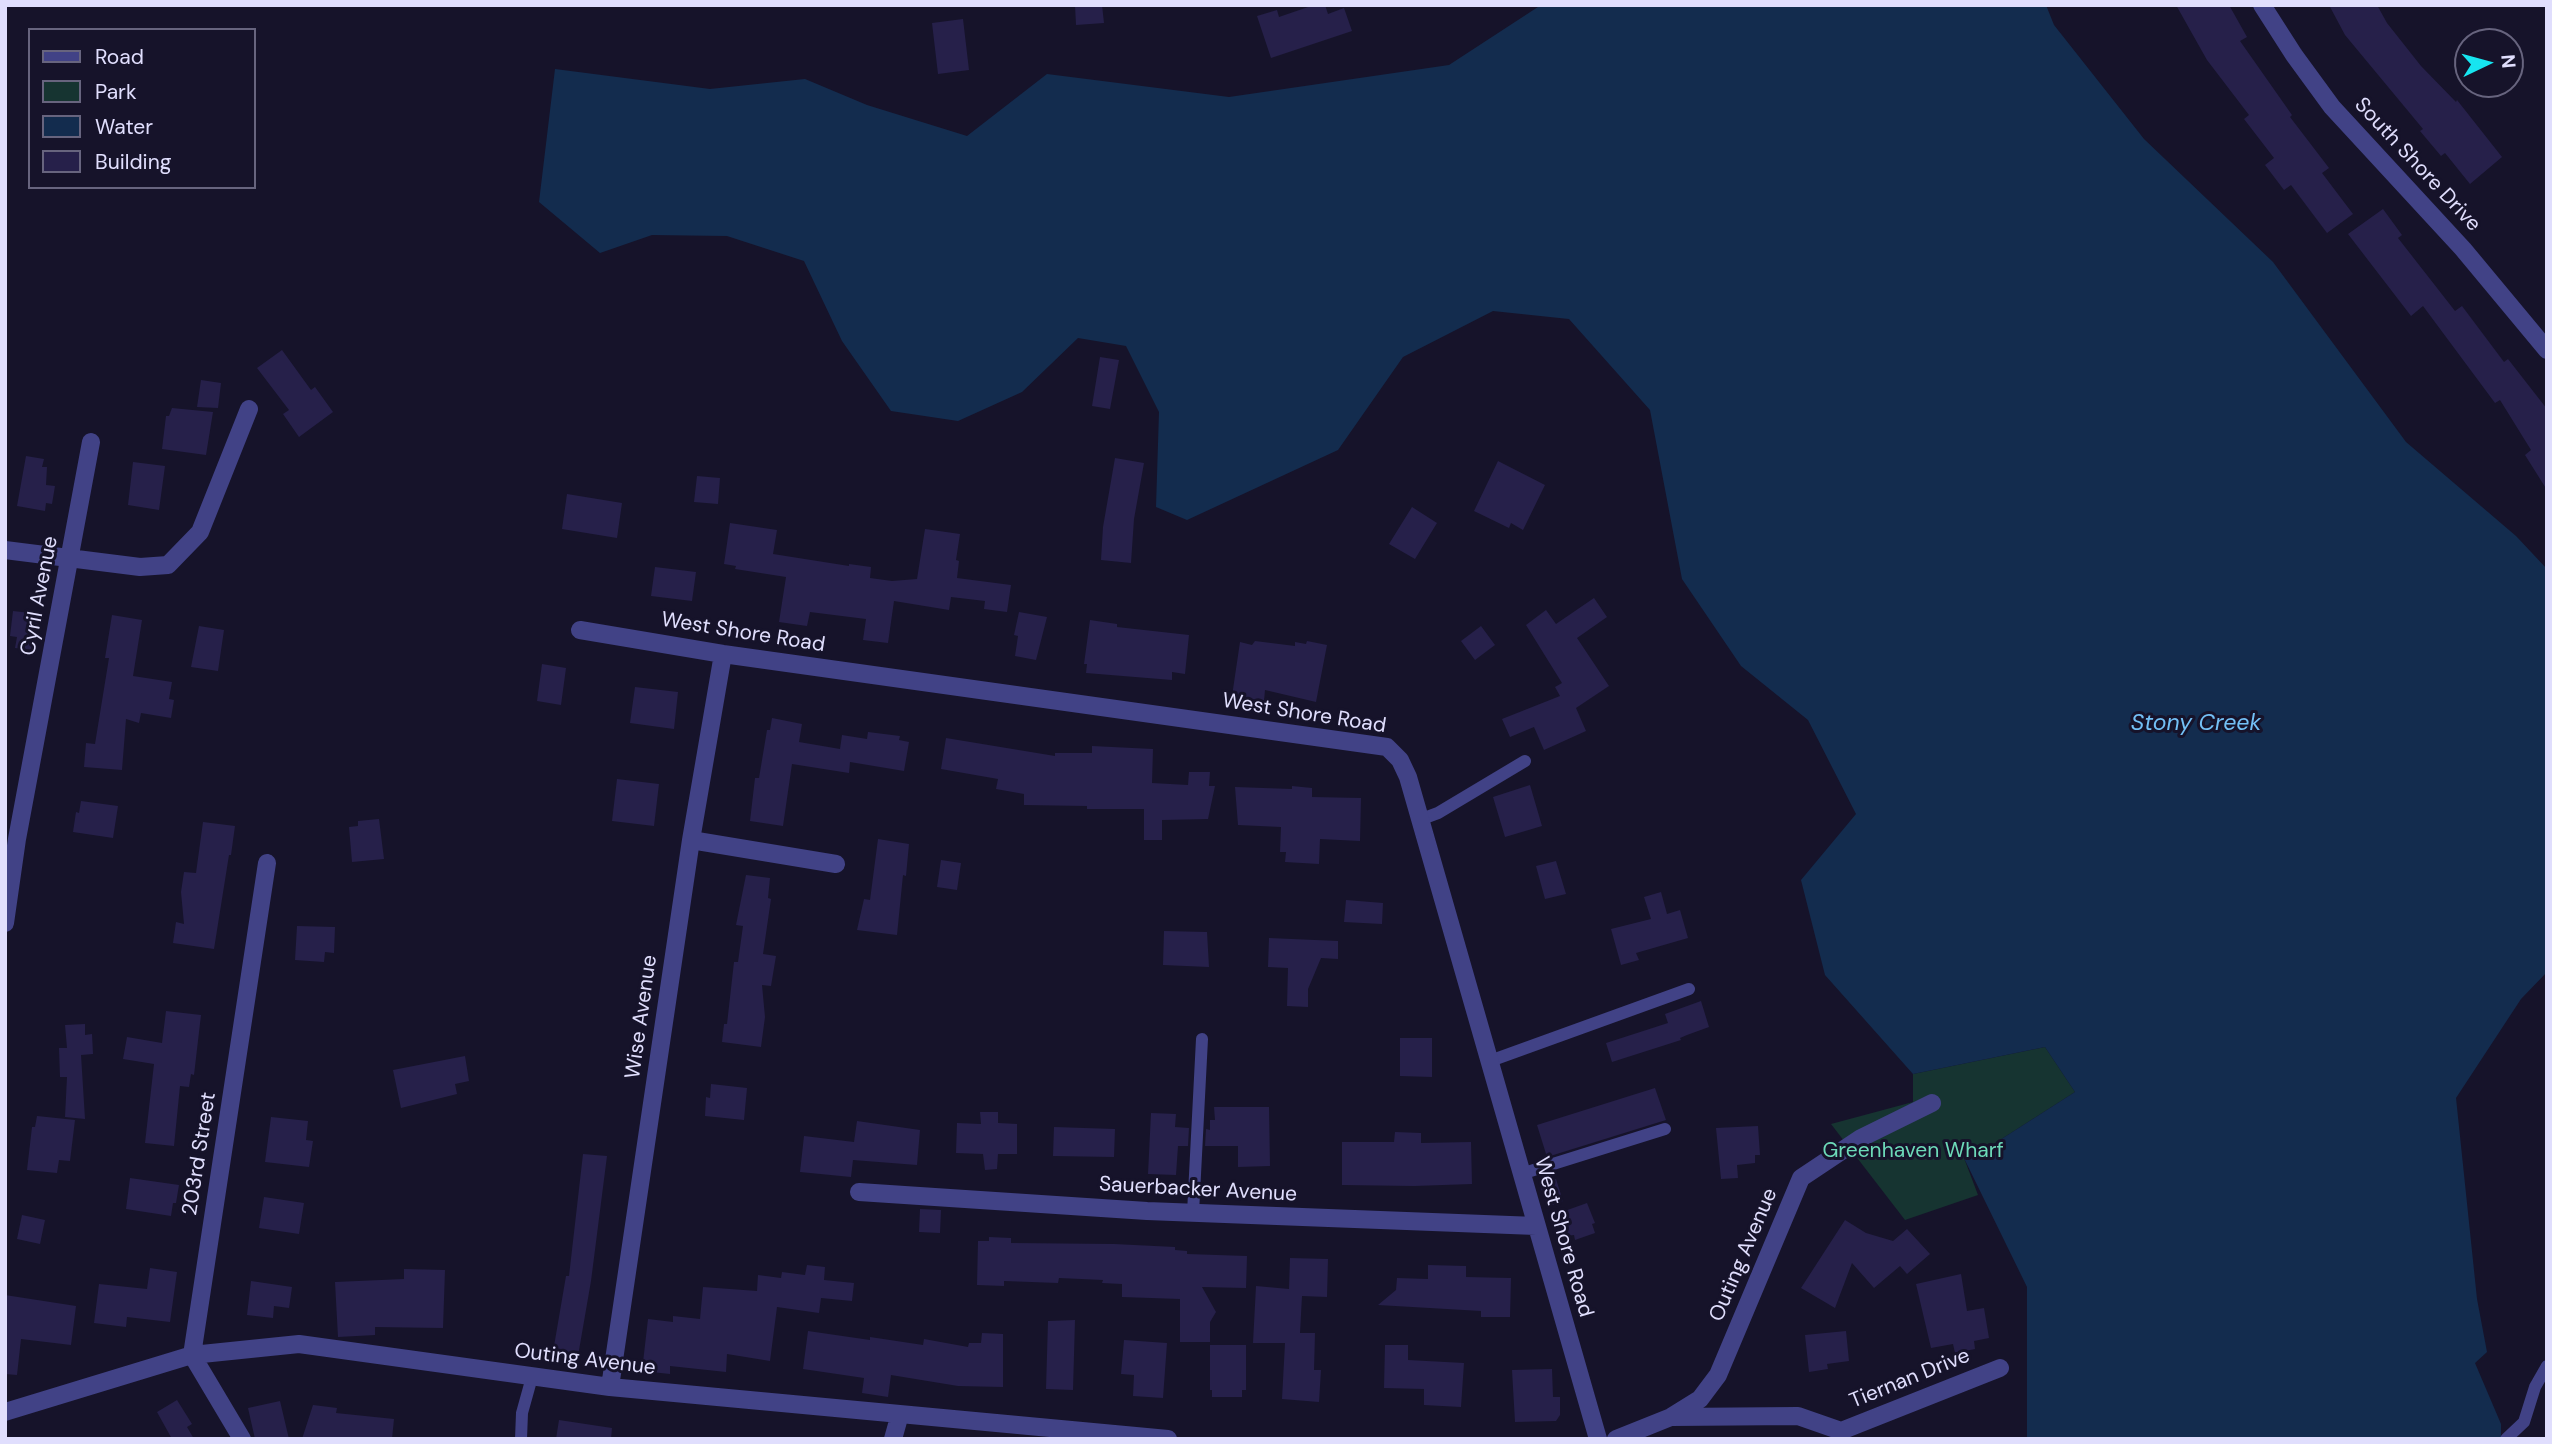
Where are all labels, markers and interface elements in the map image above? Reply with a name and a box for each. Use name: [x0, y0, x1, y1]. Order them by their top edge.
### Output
legend: [28, 28, 256, 189]
north arrow: [2454, 28, 2524, 98]
text: Road: [95, 43, 144, 71]
text: N: [2495, 53, 2521, 69]
text: Park: [95, 78, 136, 106]
street label: South Shore Drive: [2348, 93, 2486, 237]
text: Water: [95, 113, 153, 141]
text: Building: [95, 148, 171, 176]
street label: Cyril Avenue: [16, 534, 64, 658]
street label: West Shore Road: [659, 608, 827, 658]
street label: West Shore Road: [1220, 689, 1388, 739]
water label: Stony Creek: [2131, 710, 2261, 738]
street label: Wise Avenue: [621, 953, 663, 1081]
street label: 203rd Street: [178, 1091, 222, 1217]
park label: Greenhaven Wharf: [1822, 1138, 2004, 1164]
street label: West Shore Road: [1528, 1154, 1598, 1320]
street label: Sauerbacker Avenue: [1098, 1172, 1298, 1208]
street label: Outing Avenue: [1705, 1185, 1783, 1325]
street label: Outing Avenue: [513, 1339, 657, 1381]
street label: Tiernan Drive: [1846, 1343, 1974, 1415]

